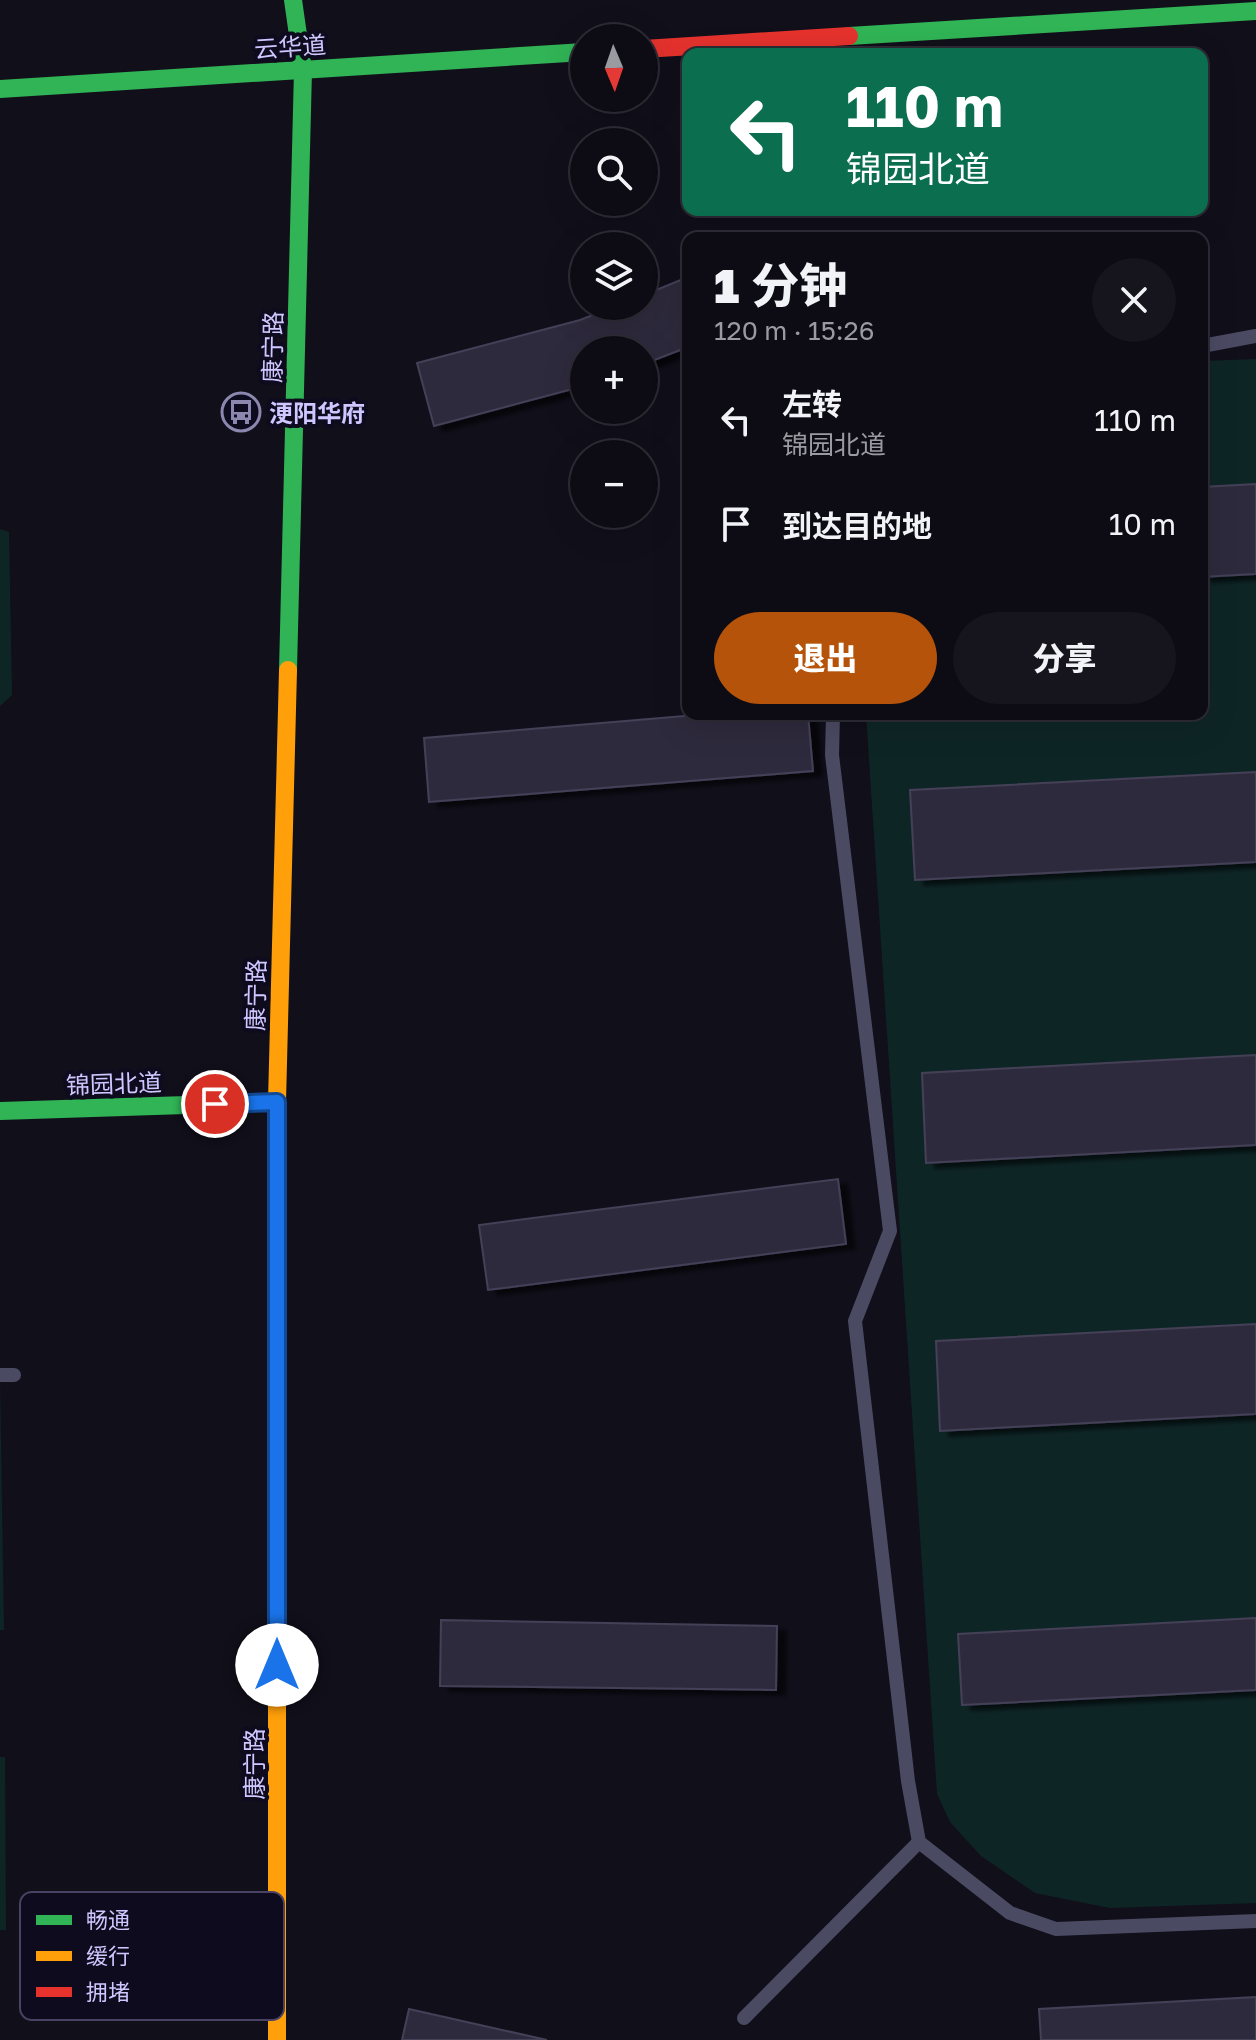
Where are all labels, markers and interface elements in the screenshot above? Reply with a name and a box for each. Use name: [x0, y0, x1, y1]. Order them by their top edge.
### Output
north arrow: [570, 24, 658, 112]
map controls: [570, 24, 658, 528]
street label: 云华道: [253, 29, 327, 63]
text: 110 m: [846, 72, 1003, 139]
icon: left: [714, 80, 818, 184]
button: search: [570, 128, 658, 216]
text: 锦园北道: [846, 147, 990, 190]
button: layers: [570, 232, 658, 320]
text: 1 分钟: [714, 256, 847, 314]
button: close: [1092, 258, 1176, 342]
street label: 康宁路: [257, 311, 287, 383]
text: 120 m · 15:26: [714, 315, 874, 346]
button: +: [570, 336, 658, 424]
text: 左转: [782, 386, 842, 422]
bus stop icon: 浭阳华府: [220, 391, 262, 433]
place label: 浭阳华府: [269, 398, 365, 427]
icon: left: [714, 398, 758, 442]
text: 110 m: [1094, 402, 1176, 438]
text: 锦园北道: [782, 429, 886, 460]
button: −: [570, 440, 658, 528]
icon: arrive: [714, 502, 758, 546]
text: 10 m: [1109, 506, 1176, 542]
text: 到达目的地: [782, 508, 932, 544]
button: 退出: [714, 612, 937, 704]
button: 分享: [953, 612, 1176, 704]
street label: 康宁路: [240, 959, 270, 1031]
street label: 锦园北道: [66, 1067, 162, 1099]
pin: [181, 1070, 249, 1138]
icon: arrive: [193, 1082, 237, 1126]
position arrow: [235, 1623, 319, 1707]
street label: 康宁路: [239, 1728, 268, 1800]
legend: [20, 1892, 284, 2020]
text: 畅通: [86, 1906, 130, 1933]
text: 缓行: [86, 1942, 130, 1969]
text: 拥堵: [86, 1978, 130, 2005]

